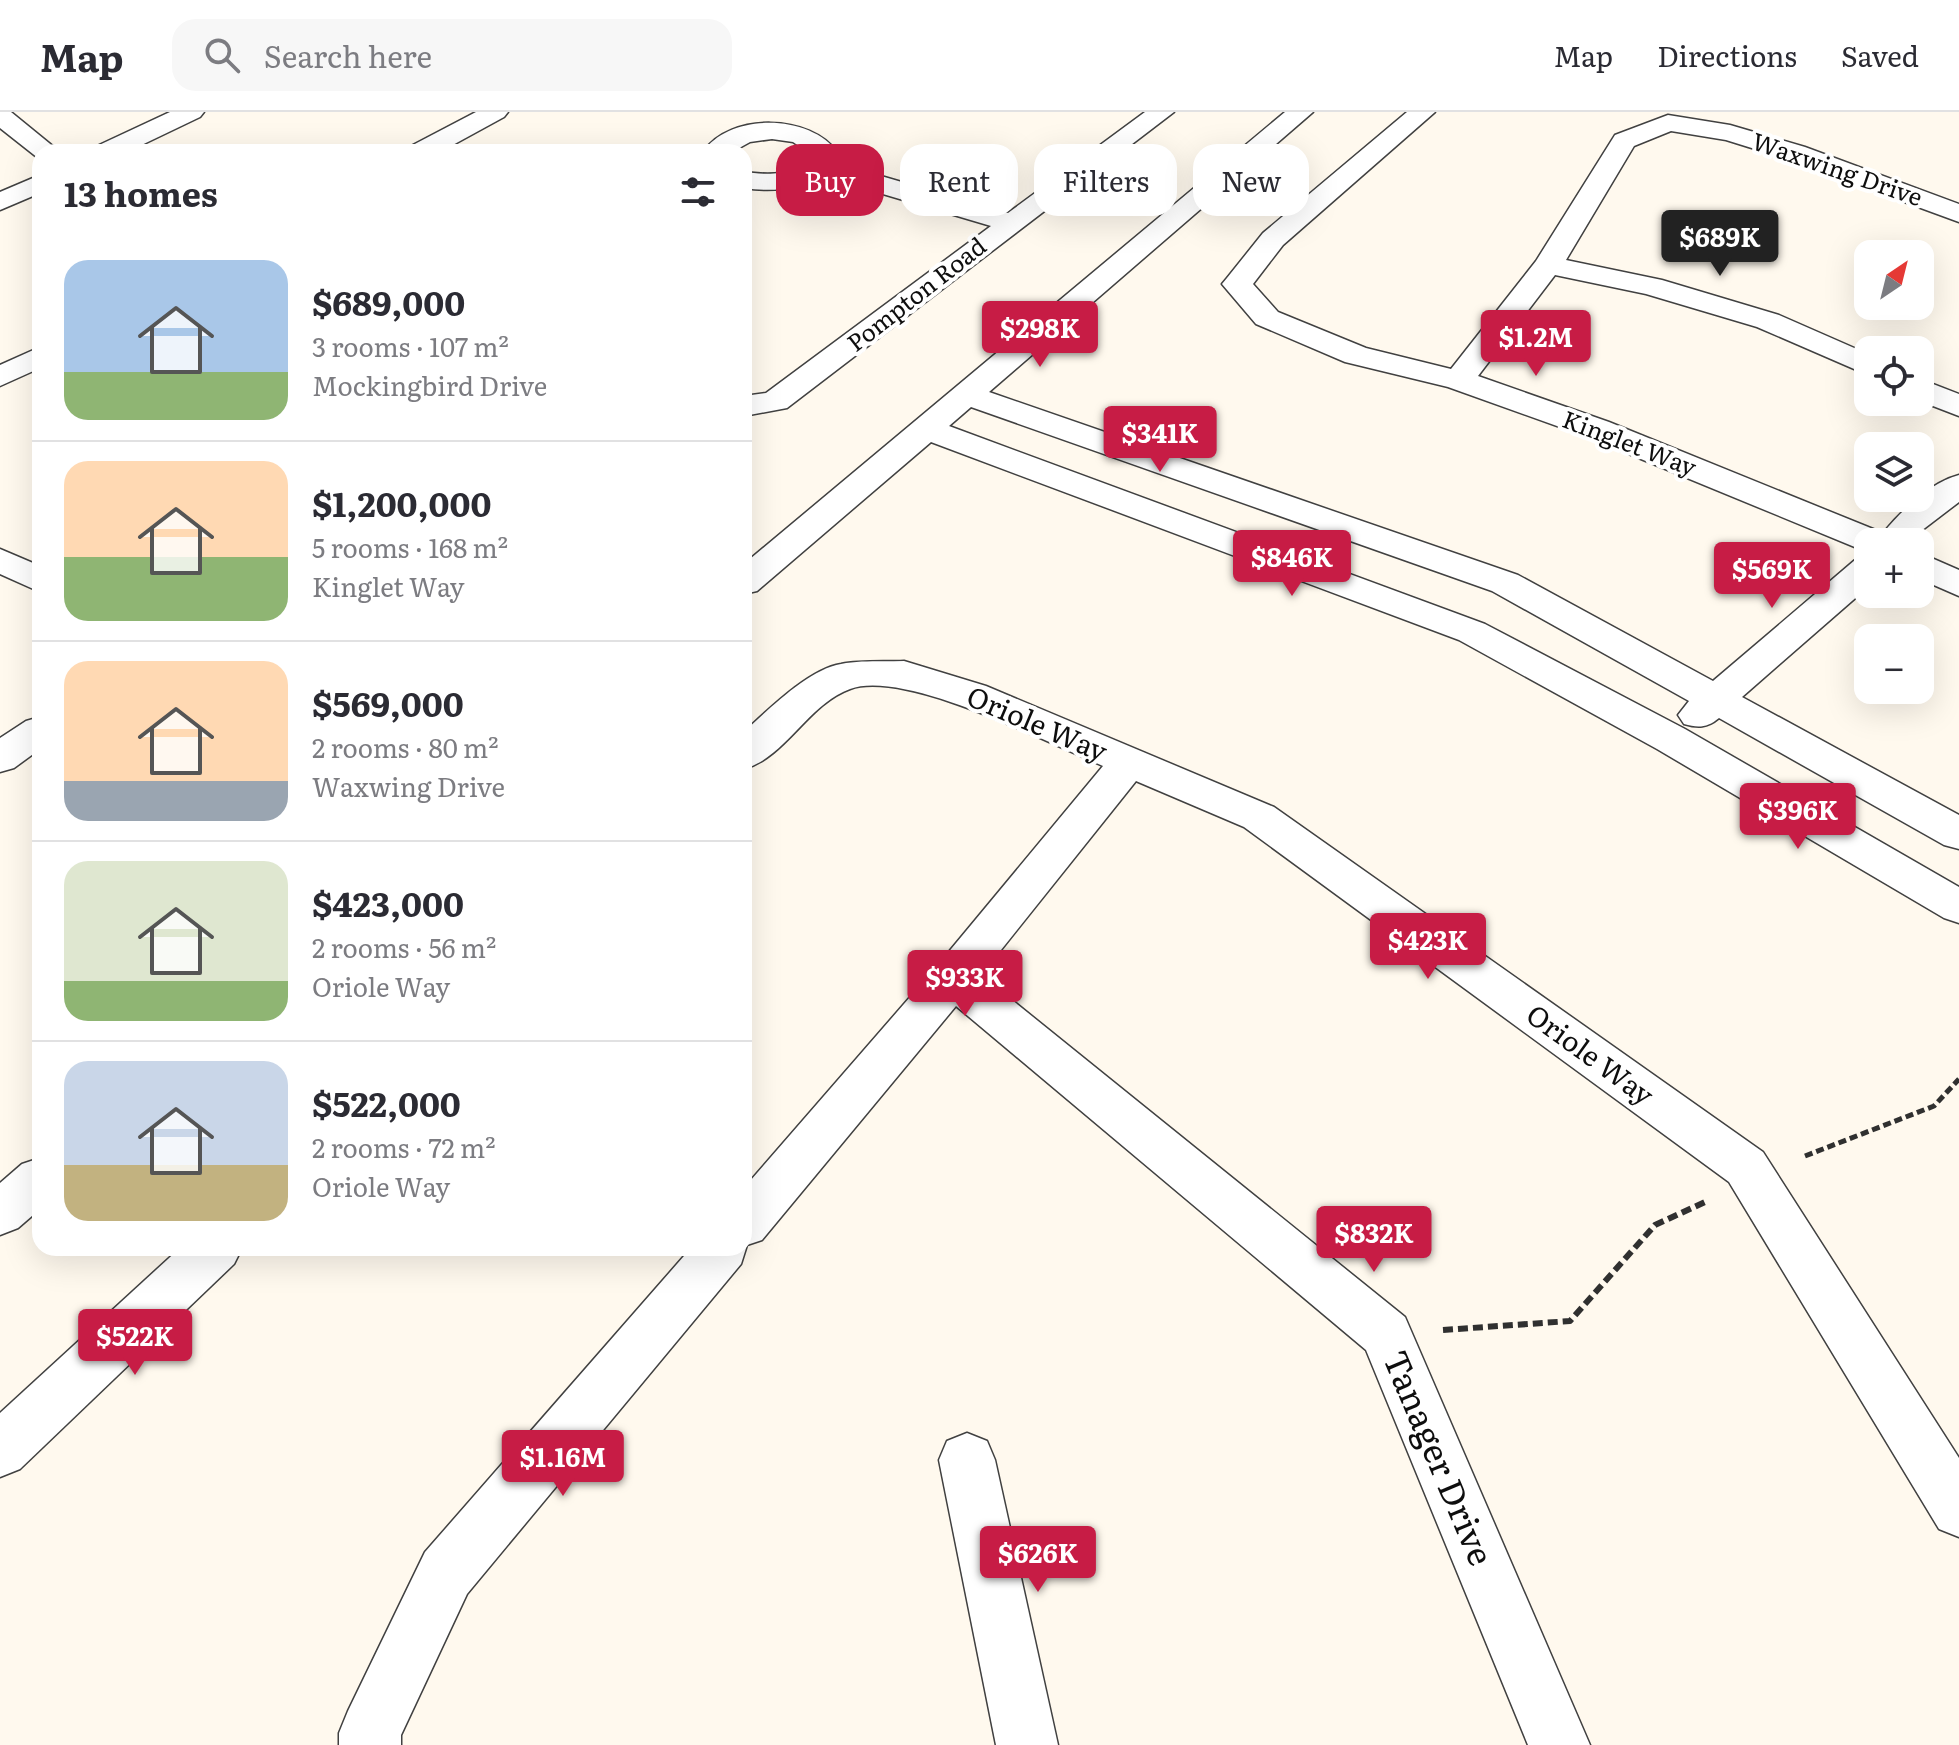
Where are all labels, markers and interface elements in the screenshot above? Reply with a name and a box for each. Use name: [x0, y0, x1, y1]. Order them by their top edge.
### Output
search box: [172, 19, 732, 91]
text: Map: [40, 27, 124, 84]
icon: search: [200, 33, 244, 77]
text: Search here: [264, 33, 432, 77]
text: Map: [1554, 34, 1613, 76]
text: Directions: [1657, 34, 1797, 76]
text: Saved: [1841, 34, 1919, 76]
street label: Waxwing Drive: [1748, 122, 1928, 213]
chip: Buy: [776, 144, 884, 216]
chip: Rent: [900, 144, 1018, 216]
chip: Filters: [1034, 144, 1177, 216]
chip: New: [1193, 144, 1309, 216]
text: 13 homes: [64, 167, 218, 217]
icon: filters: [676, 170, 720, 214]
pin: $689K: [1664, 210, 1776, 278]
text: $689K: [1679, 216, 1761, 255]
street label: Pompton Road: [838, 227, 993, 359]
north arrow: [1854, 240, 1934, 320]
map controls: [1854, 240, 1934, 704]
text: $689,000: [312, 276, 465, 326]
icon: home: [128, 292, 224, 388]
pin: $298K: [984, 301, 1096, 369]
text: $298K: [1000, 307, 1080, 346]
pin: $1.2M: [1480, 310, 1592, 378]
text: $1.2M: [1499, 316, 1573, 355]
text: 3 rooms · 107 m²: [312, 326, 509, 365]
button: locate: [1854, 336, 1934, 416]
text: Mockingbird Drive: [312, 365, 547, 404]
street label: Kinglet Way: [1558, 400, 1702, 483]
pin: $341K: [1104, 406, 1216, 474]
text: $341K: [1122, 412, 1198, 451]
button: layers: [1854, 432, 1934, 512]
text: $1,200,000: [312, 477, 491, 527]
icon: home: [128, 493, 224, 589]
text: 5 rooms · 168 m²: [312, 527, 508, 566]
button: +: [1854, 528, 1934, 608]
pin: $846K: [1236, 530, 1348, 598]
text: $846K: [1251, 536, 1333, 575]
pin: $569K: [1716, 542, 1828, 610]
text: $569K: [1732, 548, 1812, 587]
text: Kinglet Way: [312, 566, 465, 605]
button: −: [1854, 624, 1934, 704]
street label: Oriole Way: [961, 674, 1115, 771]
text: $569,000: [312, 677, 464, 727]
icon: home: [128, 693, 224, 789]
text: 2 rooms · 80 m²: [312, 727, 499, 766]
text: Waxwing Drive: [312, 766, 505, 805]
pin: $396K: [1742, 783, 1854, 851]
text: $396K: [1758, 789, 1838, 828]
text: $423,000: [312, 877, 464, 927]
icon: home: [128, 893, 224, 989]
pin: $423K: [1372, 913, 1484, 981]
text: $423K: [1388, 919, 1468, 958]
text: 2 rooms · 56 m²: [312, 927, 496, 966]
pin: $933K: [909, 950, 1021, 1018]
text: $933K: [925, 956, 1005, 995]
text: Oriole Way: [312, 966, 450, 1005]
street label: Oriole Way: [1519, 993, 1664, 1115]
text: $522,000: [312, 1077, 461, 1127]
icon: home: [128, 1093, 224, 1189]
text: 2 rooms · 72 m²: [312, 1127, 496, 1166]
text: Oriole Way: [312, 1166, 450, 1205]
pin: $832K: [1318, 1206, 1430, 1274]
text: $832K: [1334, 1212, 1414, 1251]
pin: $522K: [79, 1309, 191, 1377]
text: $522K: [96, 1315, 174, 1354]
street label: Tanager Drive: [1373, 1342, 1509, 1572]
pin: $1.16M: [498, 1430, 628, 1498]
text: $1.16M: [520, 1436, 606, 1475]
pin: $626K: [982, 1526, 1094, 1594]
text: $626K: [998, 1532, 1078, 1571]

